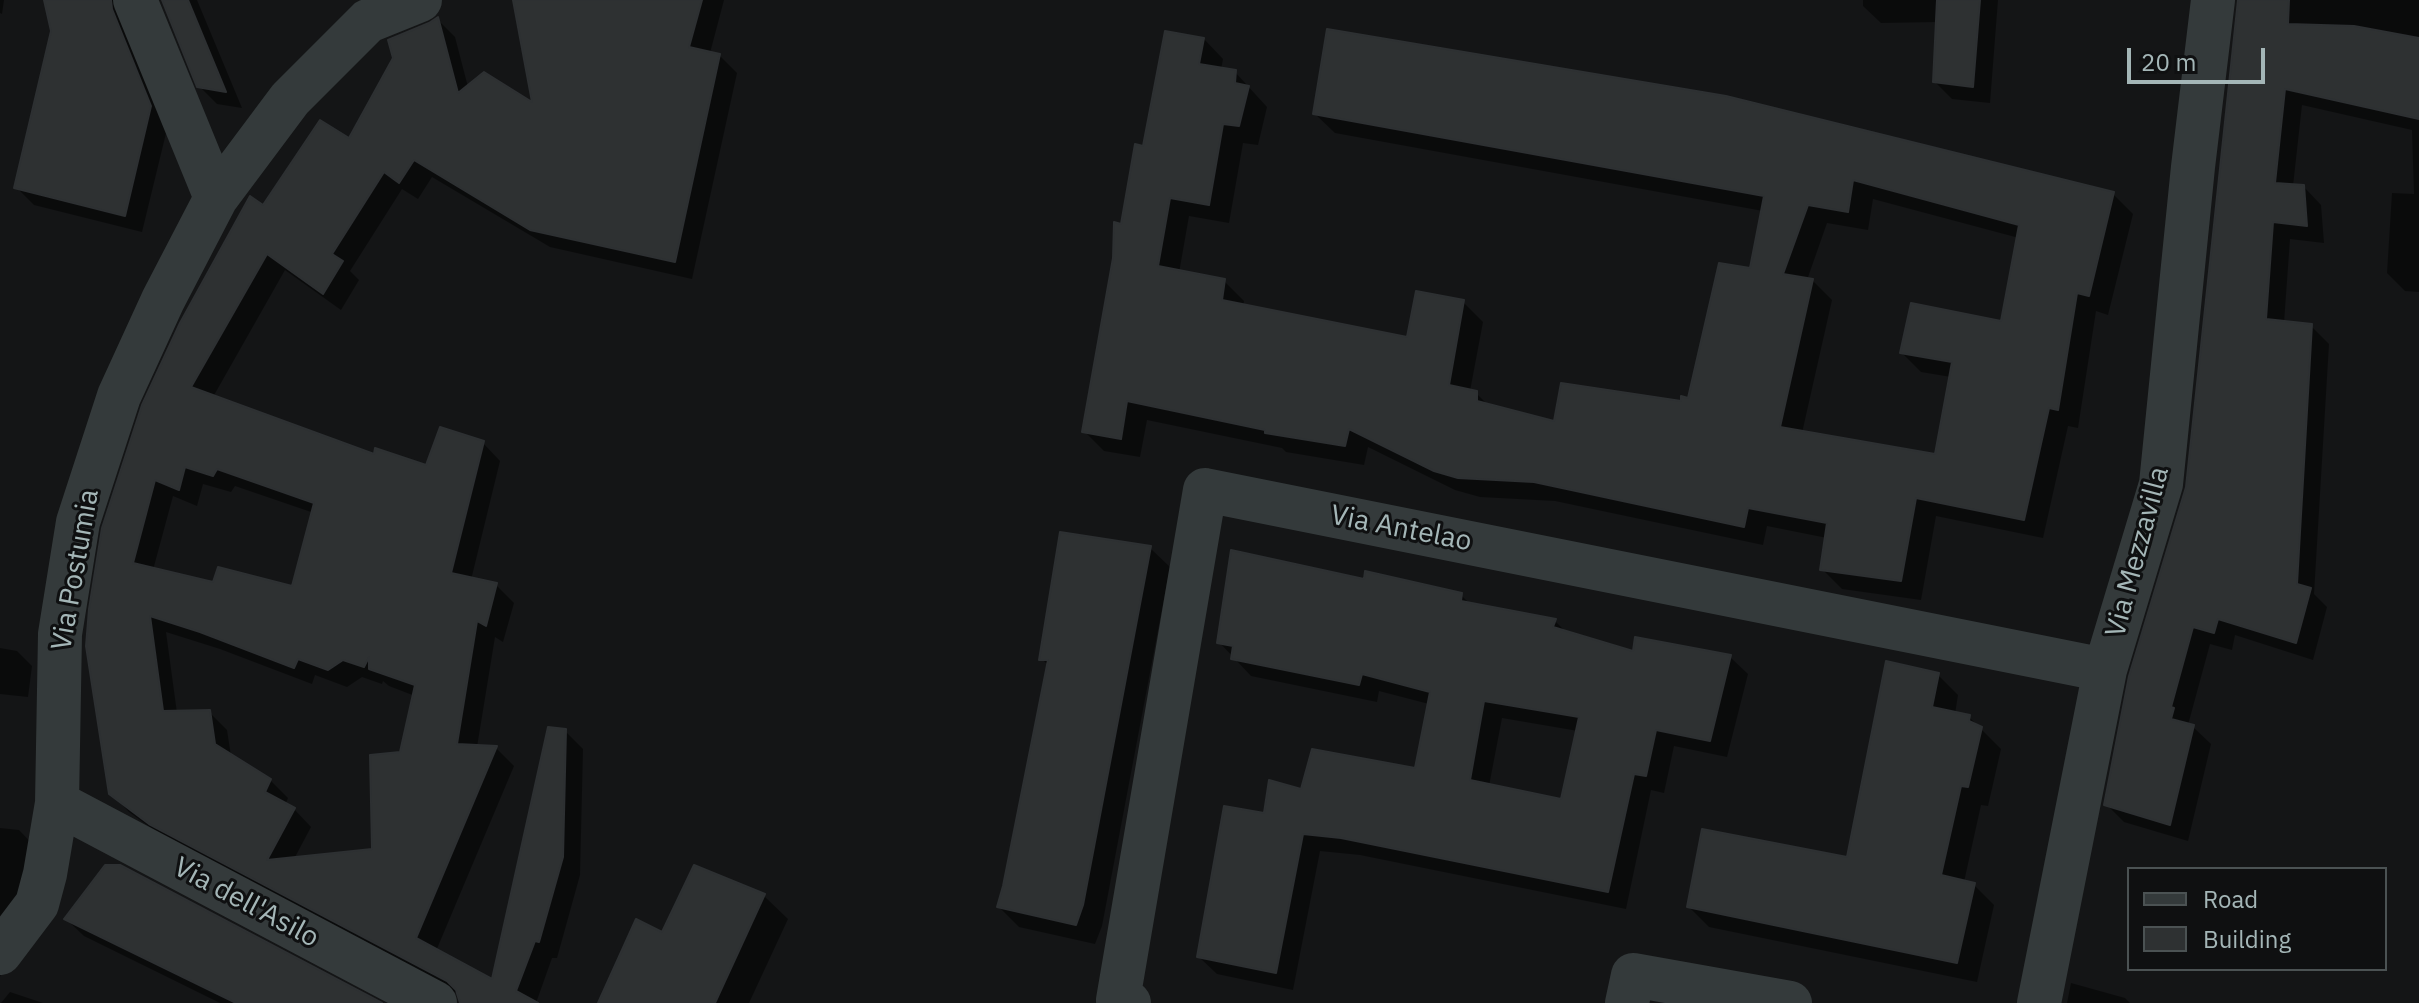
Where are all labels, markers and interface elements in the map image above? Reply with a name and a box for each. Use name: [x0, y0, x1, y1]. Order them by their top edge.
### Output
scale bar: [2131, 32, 2269, 82]
text: 20 m: [2141, 46, 2196, 78]
street label: Via Mezzavilla: [2099, 463, 2177, 641]
street label: Via Postumia: [45, 487, 107, 653]
street label: Via Antelao: [1328, 499, 1474, 559]
street label: Via dell'Asilo: [168, 851, 324, 955]
legend: [2127, 867, 2387, 971]
text: Road: [2203, 883, 2258, 915]
text: Building: [2203, 923, 2291, 955]

